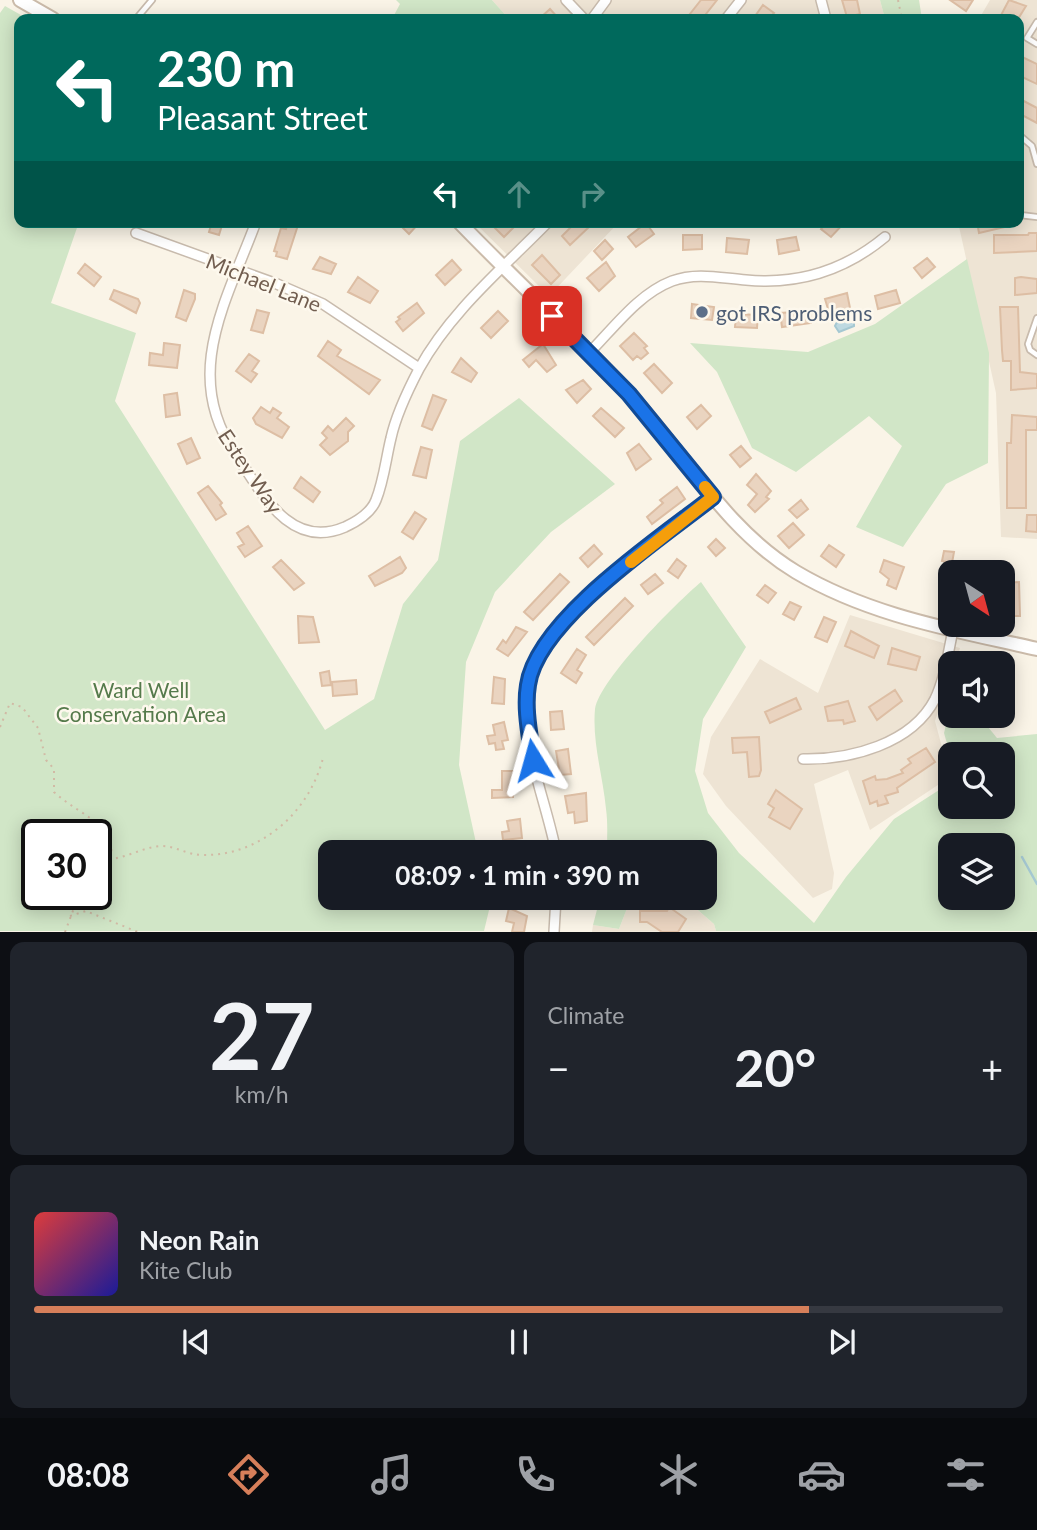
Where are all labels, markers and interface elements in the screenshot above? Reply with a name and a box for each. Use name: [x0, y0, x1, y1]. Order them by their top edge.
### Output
text: 230 m: [157, 39, 295, 97]
icon: left: [42, 42, 133, 133]
text: Pleasant Street: [157, 98, 368, 137]
icon: left: [427, 175, 465, 213]
icon: ahead: [500, 175, 538, 213]
icon: right: [573, 175, 611, 213]
street label: Michael Lane: [203, 248, 325, 316]
pin: [522, 286, 582, 346]
icon: arrive: [533, 297, 571, 335]
place label: got IRS problems: [716, 300, 872, 325]
marker: got IRS problems: [694, 304, 710, 320]
street label: Estey Way: [214, 424, 288, 518]
north arrow: [938, 560, 1015, 637]
map controls: [938, 560, 1015, 910]
button: sound: [938, 651, 1015, 728]
park label: Ward Well Conservation Area: [56, 677, 226, 726]
position arrow: [496, 723, 570, 797]
button: search: [938, 742, 1015, 819]
speed limit sign: 30: [21, 819, 112, 910]
button: layers: [938, 833, 1015, 910]
text: 08:09 · 1 min · 390 m: [395, 859, 640, 891]
text: 27: [209, 980, 315, 1089]
text: Climate: [548, 1001, 624, 1029]
text: 20°: [734, 1036, 816, 1098]
text: −: [548, 1045, 570, 1091]
text: +: [981, 1045, 1003, 1091]
text: km/h: [235, 1080, 289, 1108]
text: Neon Rain: [139, 1224, 259, 1256]
text: Kite Club: [139, 1256, 232, 1284]
icon: previous: [177, 1323, 215, 1361]
icon: pause: [500, 1323, 538, 1361]
icon: next: [823, 1323, 861, 1361]
icon: directions: [224, 1450, 273, 1499]
icon: music: [367, 1450, 416, 1499]
icon: phone: [511, 1450, 560, 1499]
icon: climate: [654, 1450, 703, 1499]
icon: car: [797, 1450, 846, 1499]
icon: filters: [941, 1450, 990, 1499]
text: 08:08: [47, 1455, 130, 1494]

